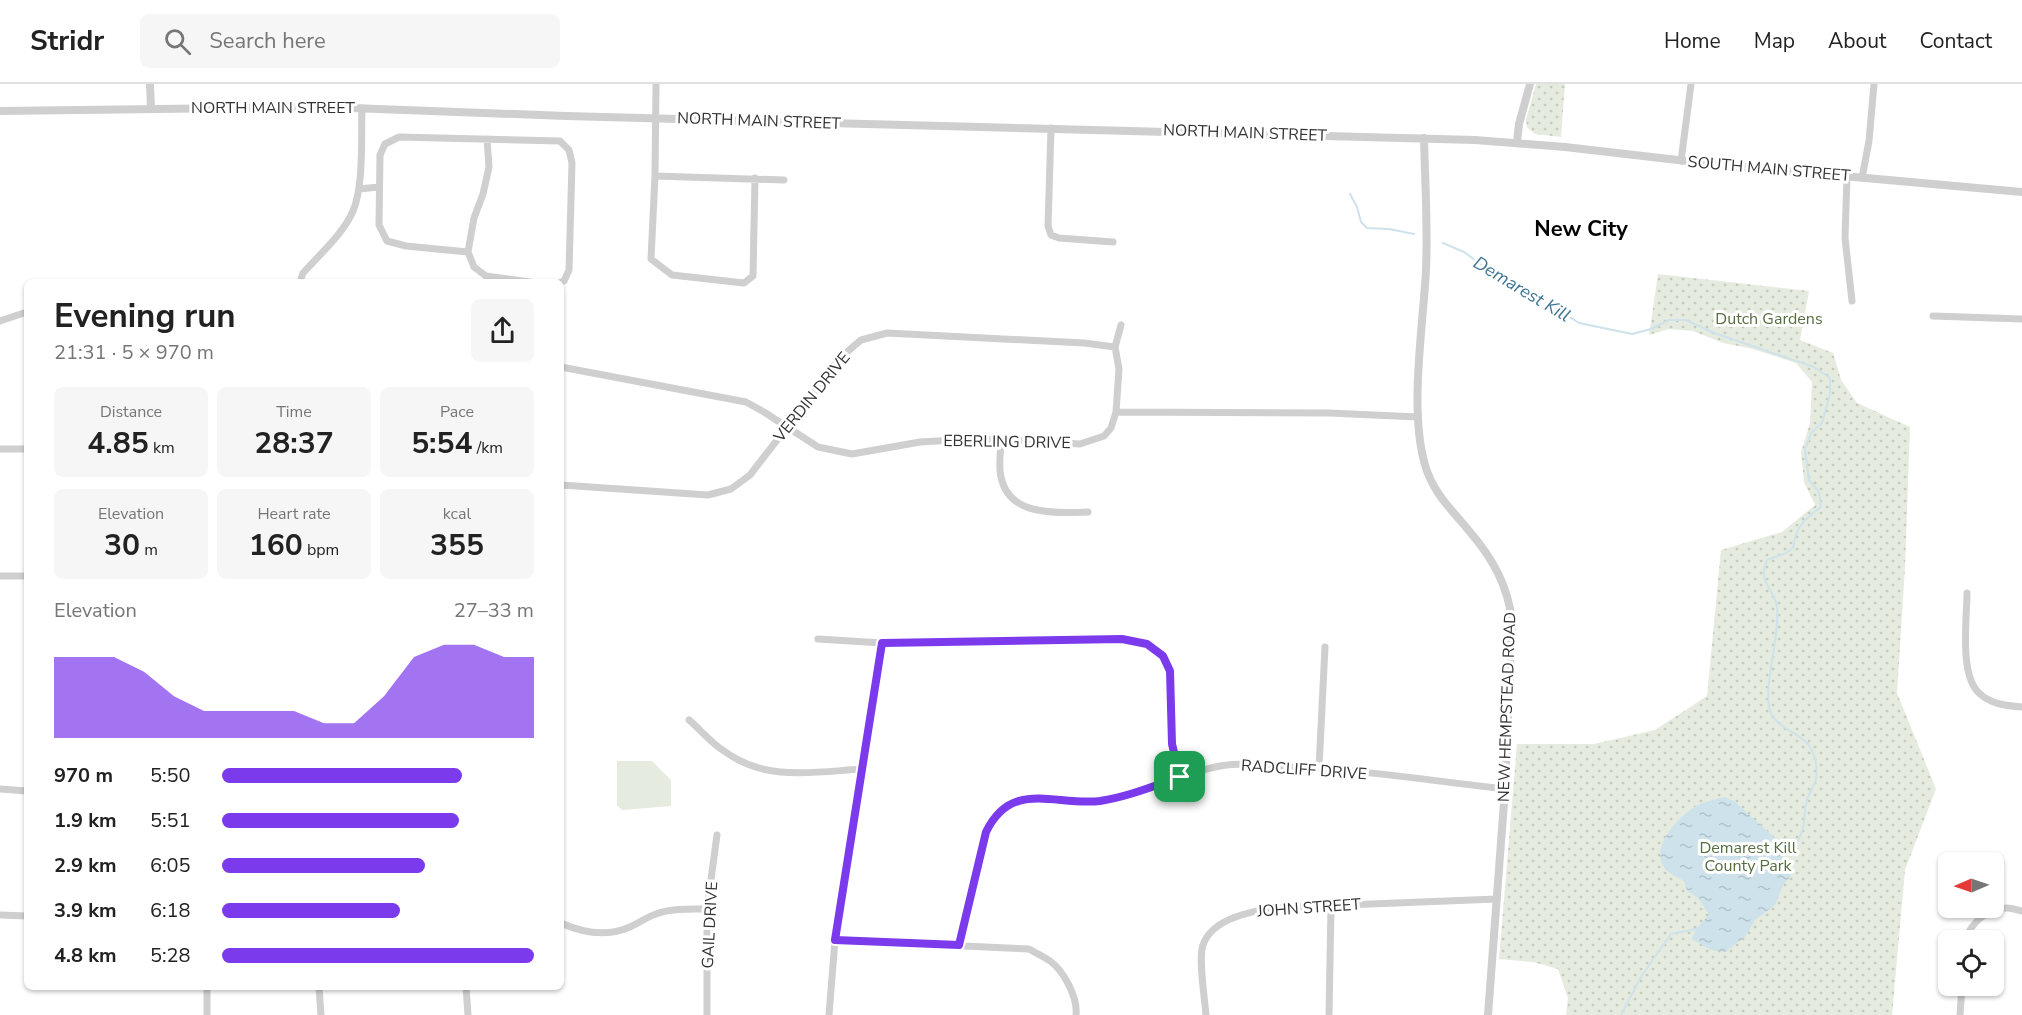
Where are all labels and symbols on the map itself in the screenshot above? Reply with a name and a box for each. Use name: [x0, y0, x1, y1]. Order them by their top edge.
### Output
street label: NORTH MAIN STREET: [191, 97, 355, 119]
street label: NORTH MAIN STREET: [677, 107, 842, 135]
street label: NORTH MAIN STREET: [1163, 119, 1328, 147]
street label: SOUTH MAIN STREET: [1687, 151, 1852, 187]
district label: New City: [1534, 214, 1628, 244]
water label: Demarest Kill: [1469, 251, 1575, 327]
park label: Dutch Gardens: [1715, 308, 1823, 330]
street label: VERDIN DRIVE: [768, 347, 855, 447]
street label: EBERLING DRIVE: [943, 430, 1071, 454]
street label: NEW HEMPSTEAD ROAD: [1493, 612, 1521, 802]
pin: [1154, 751, 1205, 802]
street label: RADCLIFF DRIVE: [1240, 755, 1368, 785]
park label: Demarest Kill County Park: [1699, 837, 1797, 877]
north arrow: [1938, 852, 2004, 918]
street label: GAIL DRIVE: [697, 881, 723, 969]
street label: JOHN STREET: [1256, 893, 1362, 923]

